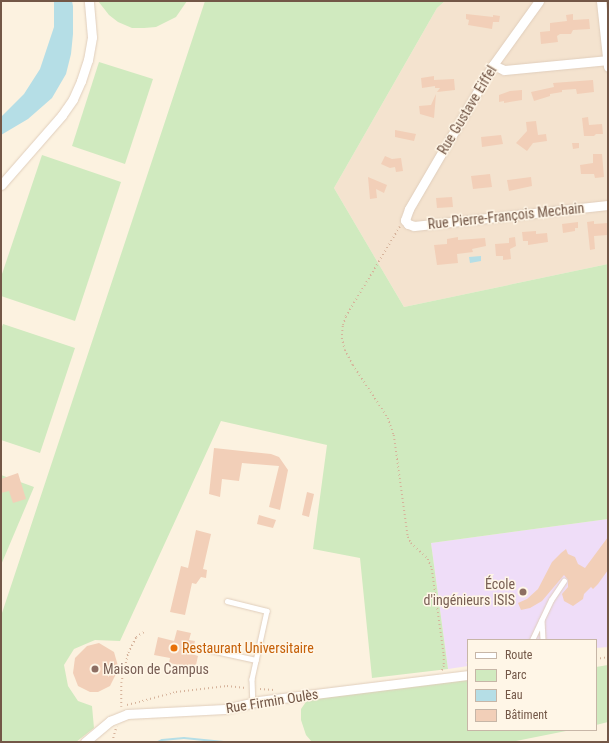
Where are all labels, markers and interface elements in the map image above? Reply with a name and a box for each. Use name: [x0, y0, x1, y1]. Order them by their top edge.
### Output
street label: Rue Gustave Eiffel: [434, 63, 500, 157]
street label: Rue Pierre-François Mechain: [427, 199, 585, 233]
place label: École d'ingénieurs ISIS: [423, 576, 515, 608]
marker: École d'ingénieurs ISIS: [518, 587, 528, 597]
legend: [467, 639, 597, 731]
place label: Restaurant Universitaire: [182, 640, 314, 656]
marker: Restaurant Universitaire: [169, 643, 179, 653]
text: Route: [505, 648, 532, 662]
place label: Maison de Campus: [103, 661, 209, 677]
marker: Maison de Campus: [90, 664, 100, 674]
text: Parc: [505, 668, 526, 682]
street label: Rue Firmin Oulès: [225, 685, 319, 717]
text: Eau: [505, 688, 523, 702]
text: Bâtiment: [505, 708, 548, 722]

